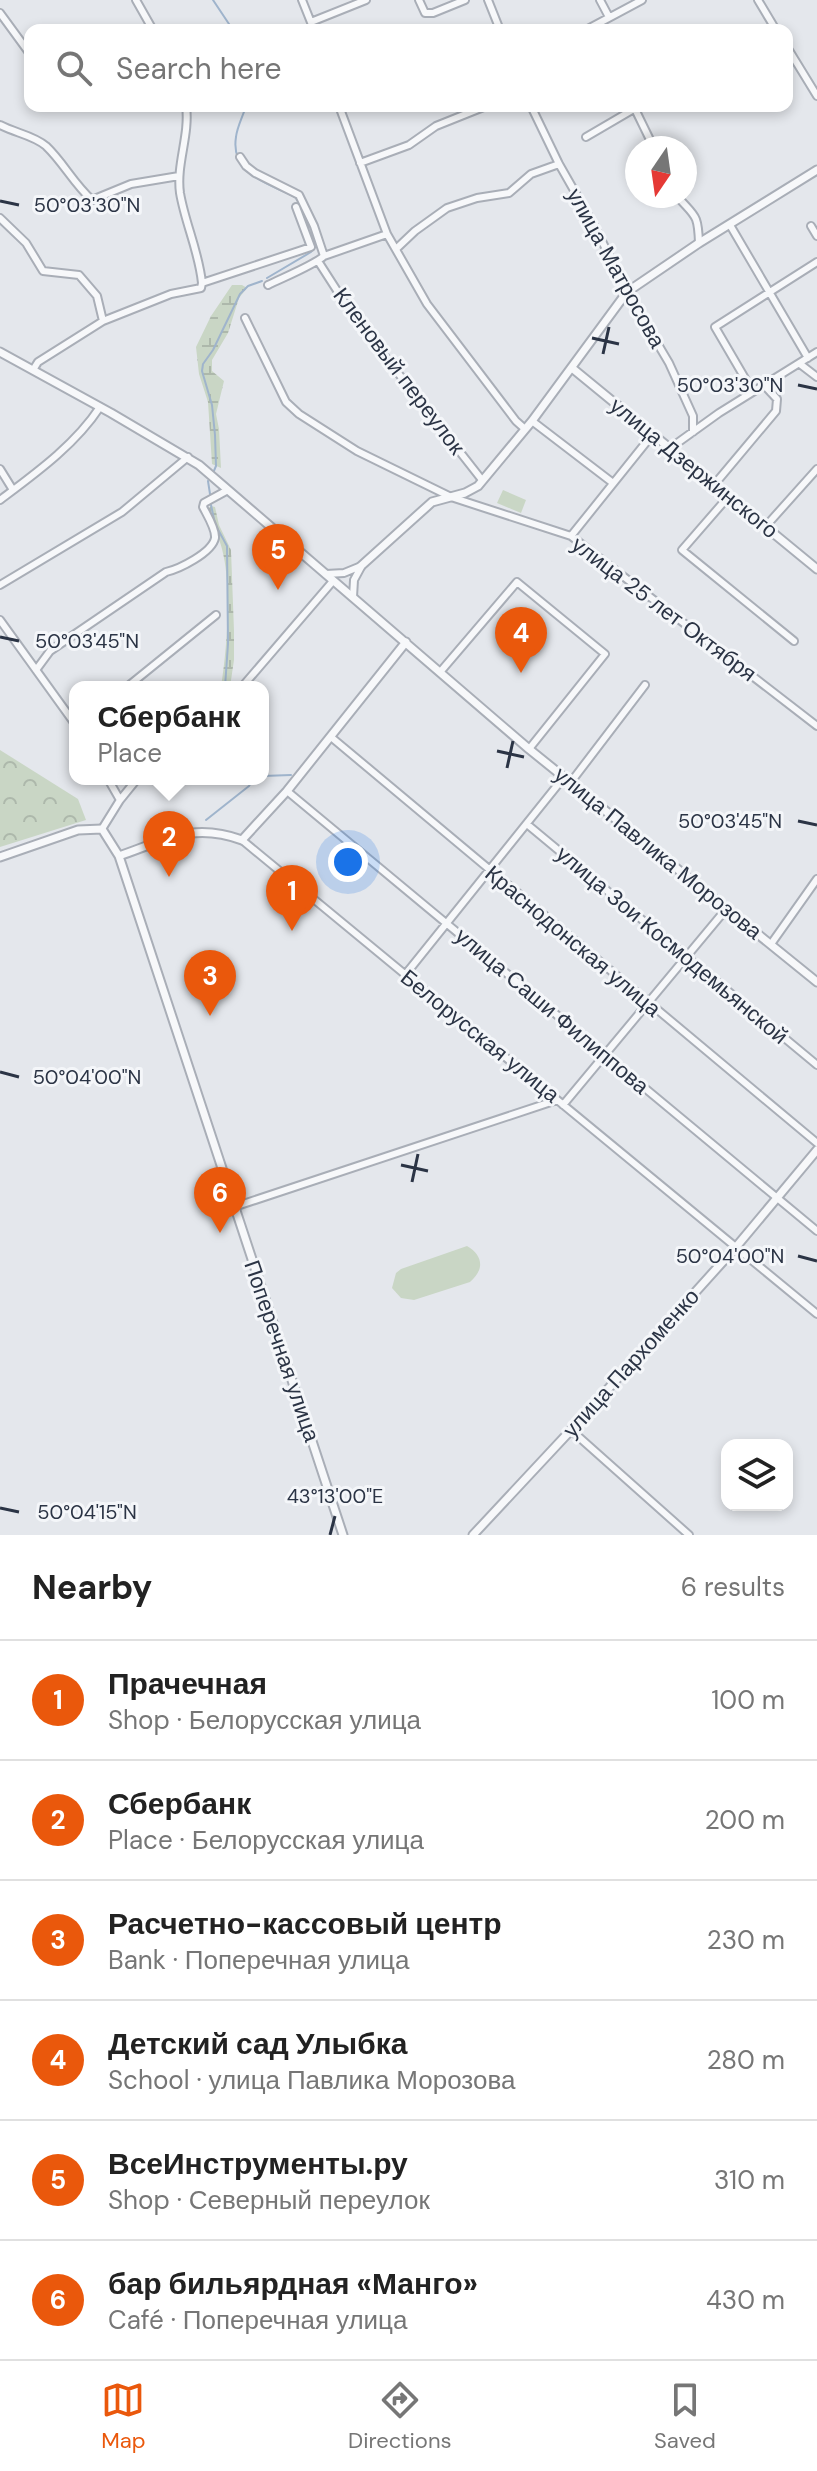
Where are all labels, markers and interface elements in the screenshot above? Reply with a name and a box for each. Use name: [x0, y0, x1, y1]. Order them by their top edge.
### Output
search box: [24, 24, 793, 112]
icon: search: [52, 46, 96, 90]
text: Search here: [116, 49, 282, 88]
north arrow: [625, 136, 697, 208]
street label: улица Матросова: [560, 183, 672, 354]
text: 50°03'30"N: [34, 192, 140, 218]
street label: Кленовый переулок: [327, 282, 472, 461]
text: 50°03'30"N: [677, 372, 783, 398]
street label: улица Дзержинского: [604, 391, 784, 545]
pin: 5: [252, 524, 304, 590]
street label: улица 25 лет Октября: [566, 530, 762, 688]
pin: 4: [495, 607, 547, 673]
text: 50°03'45"N: [35, 628, 139, 654]
popup: [69, 681, 269, 785]
text: Сбербанк: [97, 697, 241, 736]
text: Place: [97, 736, 162, 770]
street label: улица Павлика Морозова: [548, 760, 769, 946]
text: 50°03'45"N: [678, 808, 782, 834]
pin: 2: [143, 811, 195, 877]
street label: улица Зои Космодемьянской: [550, 839, 794, 1051]
your location: [328, 842, 368, 882]
street label: Краснодонская улица: [479, 859, 668, 1024]
pin: 1: [266, 865, 318, 931]
street label: улица Саши Филиппова: [449, 921, 656, 1101]
pin: 3: [184, 950, 236, 1016]
street label: Белорусская улица: [394, 963, 566, 1110]
text: 50°04'00"N: [33, 1064, 141, 1090]
pin: 6: [194, 1167, 246, 1233]
text: 50°04'00"N: [676, 1243, 784, 1269]
street label: Поперечная улица: [237, 1256, 327, 1446]
street label: улица Пархоменко: [556, 1282, 706, 1444]
map controls: [721, 1439, 793, 1511]
button: layers: [721, 1439, 793, 1511]
text: 43°13'00"E: [287, 1483, 383, 1509]
text: 50°04'15"N: [37, 1499, 137, 1525]
text: Nearby: [32, 1565, 152, 1610]
text: 6 results: [681, 1570, 785, 1604]
text: Прачечная: [108, 1664, 267, 1703]
text: 1: [53, 1683, 63, 1717]
text: 100 m: [711, 1683, 785, 1717]
text: Shop · Белорусская улица: [108, 1703, 421, 1737]
text: Сбербанк: [108, 1784, 251, 1823]
text: 2: [50, 1803, 66, 1837]
text: 200 m: [705, 1803, 785, 1837]
text: Place · Белорусская улица: [108, 1823, 424, 1857]
text: Расчетно-кассовый центр: [108, 1904, 502, 1943]
text: 3: [50, 1923, 66, 1957]
text: 230 m: [707, 1923, 785, 1957]
text: Bank · Поперечная улица: [108, 1943, 409, 1977]
text: Детский сад Улыбка: [108, 2024, 407, 2063]
text: 4: [50, 2043, 66, 2077]
text: 280 m: [707, 2043, 785, 2077]
text: School · улица Павлика Морозова: [108, 2063, 515, 2097]
text: ВсеИнструменты.ру: [108, 2144, 408, 2183]
text: 5: [50, 2163, 66, 2197]
text: 310 m: [714, 2163, 785, 2197]
text: Shop · Северный переулок: [108, 2183, 430, 2217]
text: бар бильярдная «Манго»: [108, 2264, 478, 2303]
text: 6: [50, 2283, 66, 2317]
text: 430 m: [706, 2283, 785, 2317]
text: Café · Поперечная улица: [108, 2303, 407, 2337]
tab: Map: [101, 2378, 146, 2455]
tab: Directions: [348, 2378, 452, 2455]
tab: Saved: [654, 2378, 716, 2455]

